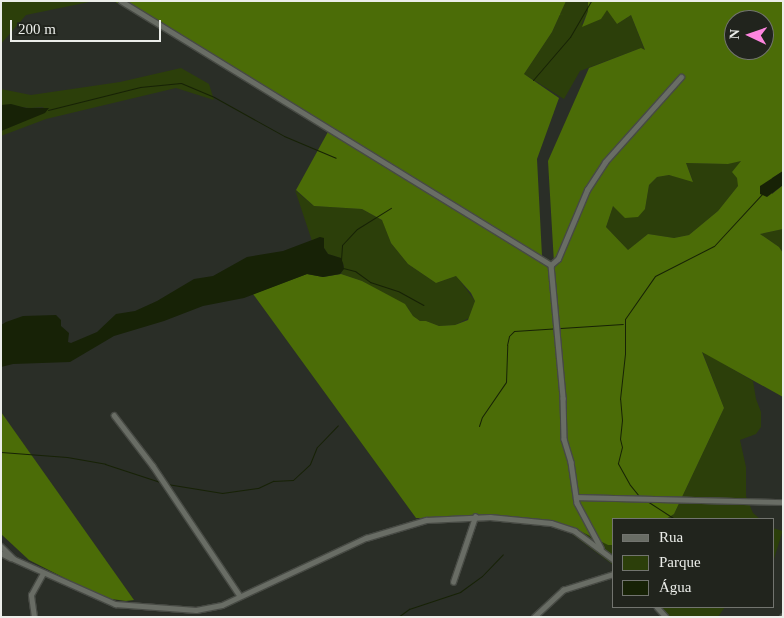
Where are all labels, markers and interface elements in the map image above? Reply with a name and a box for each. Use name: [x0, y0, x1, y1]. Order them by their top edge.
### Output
scale bar: [12, 10, 164, 42]
north arrow: [724, 10, 774, 60]
text: 200 m: [18, 21, 56, 37]
text: N: [727, 29, 742, 40]
legend: [612, 518, 774, 608]
text: Rua: [659, 529, 683, 545]
text: Parque: [659, 554, 701, 570]
text: Água: [659, 579, 692, 595]

